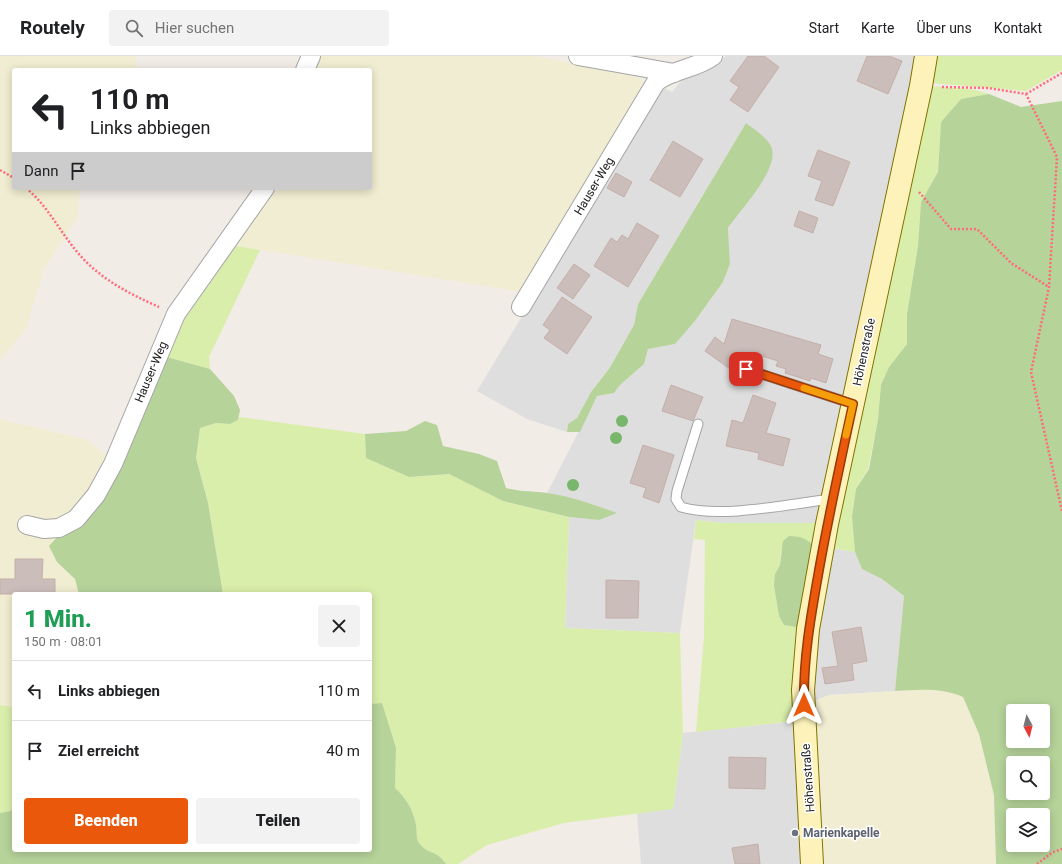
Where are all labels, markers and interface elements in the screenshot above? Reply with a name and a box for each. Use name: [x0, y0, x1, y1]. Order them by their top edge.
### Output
search box: [109, 10, 389, 46]
text: Routely: [20, 16, 85, 39]
icon: search: [123, 17, 145, 39]
text: Hier suchen: [155, 19, 234, 37]
text: Start: [809, 20, 839, 36]
text: Karte: [861, 20, 895, 36]
text: Über uns: [917, 20, 972, 36]
text: Kontakt: [994, 20, 1042, 36]
text: 110 m: [90, 83, 169, 116]
icon: left: [24, 84, 76, 136]
text: Links abbiegen: [90, 117, 210, 138]
street label: Hauser-Weg: [571, 154, 617, 218]
icon: arrive: [67, 160, 89, 182]
text: Dann: [24, 162, 59, 180]
street label: Höhenstraße: [850, 317, 878, 387]
street label: Hauser-Weg: [132, 339, 170, 405]
pin: [729, 352, 763, 386]
icon: arrive: [735, 358, 757, 380]
text: 1 Min.: [24, 605, 92, 633]
button: close: [318, 605, 360, 647]
text: 150 m · 08:01: [24, 634, 103, 649]
icon: left: [24, 680, 46, 702]
text: Links abbiegen: [58, 682, 160, 700]
text: 110 m: [318, 682, 360, 700]
position arrow: [783, 684, 825, 726]
north arrow: [1006, 704, 1050, 748]
map controls: [1006, 704, 1050, 852]
icon: arrive: [24, 740, 46, 762]
text: Ziel erreicht: [58, 742, 139, 760]
text: 40 m: [326, 742, 360, 760]
street label: Höhenstraße: [799, 743, 817, 813]
button: search: [1006, 756, 1050, 800]
button: Beenden: [24, 798, 188, 844]
button: Teilen: [196, 798, 360, 844]
button: layers: [1006, 808, 1050, 852]
place label: Marienkapelle: [803, 826, 880, 840]
marker: Marienkapelle: [790, 828, 800, 838]

